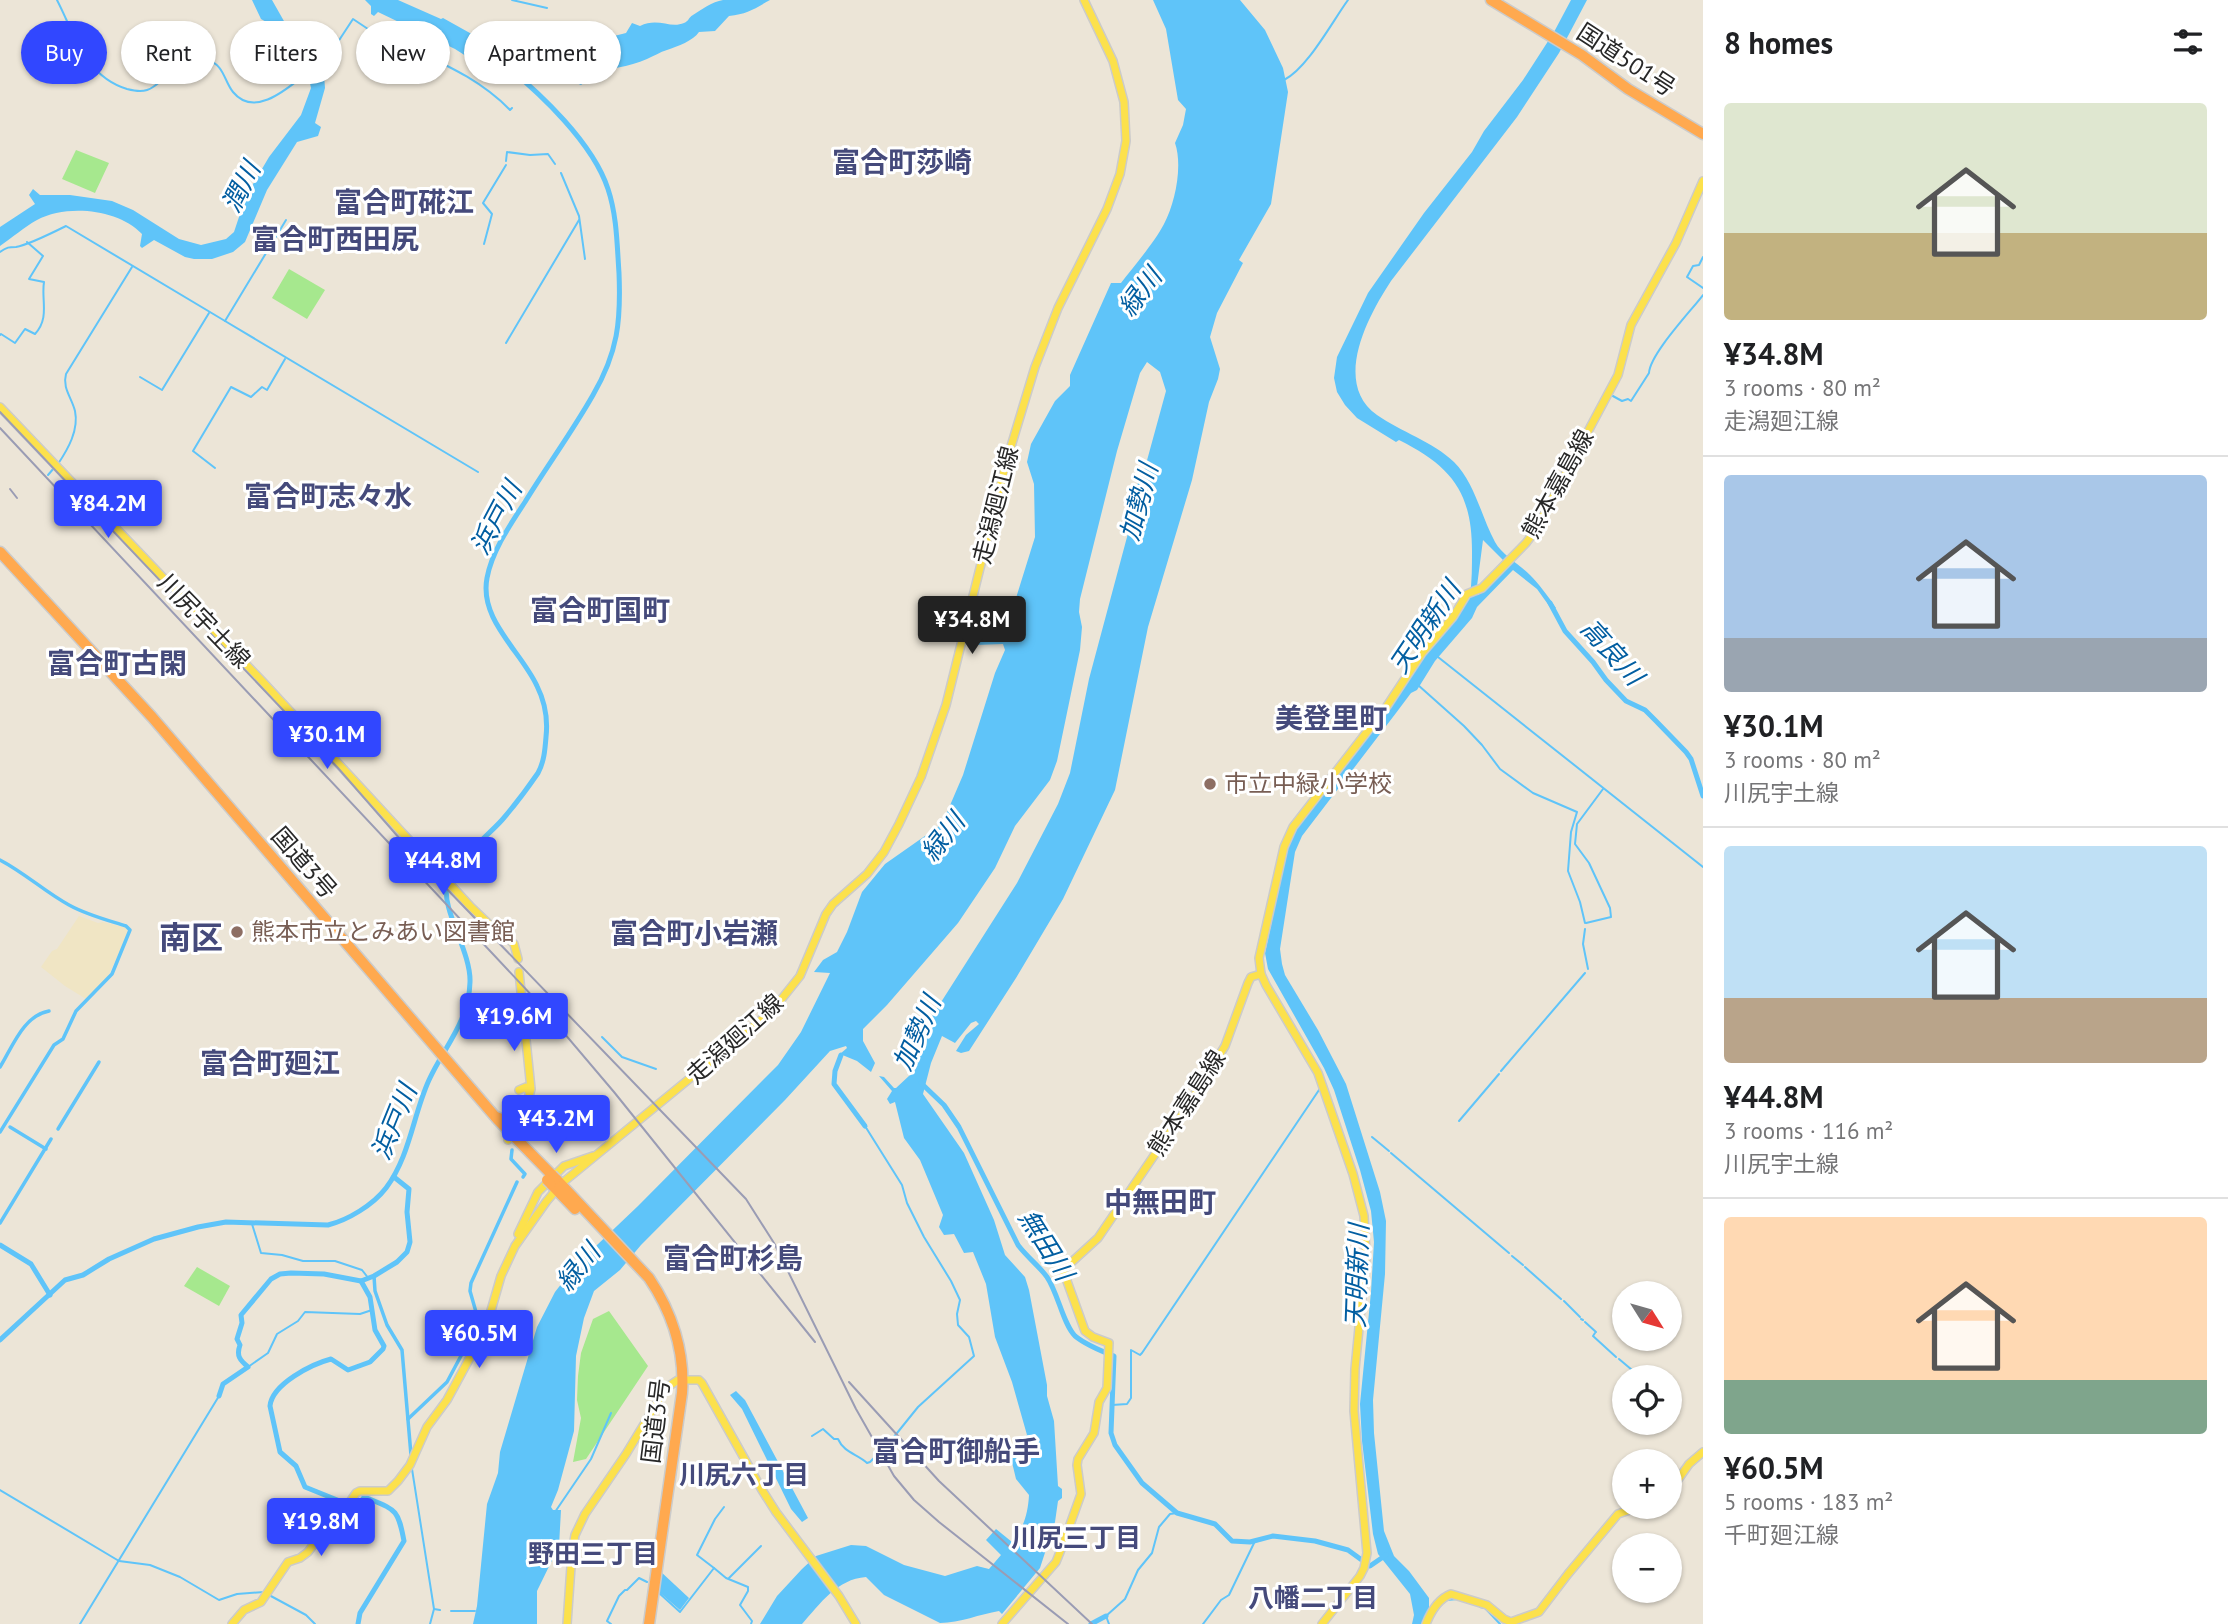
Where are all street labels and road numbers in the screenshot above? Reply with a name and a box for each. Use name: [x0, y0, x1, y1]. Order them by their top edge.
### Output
street label: 国道501号: [1571, 16, 1681, 103]
street label: 熊本嘉島線: [1515, 424, 1600, 544]
street label: 走潟廻江線: [966, 443, 1025, 567]
street label: 川尻宇土線: [152, 567, 257, 675]
street label: 国道3号: [265, 820, 344, 905]
street label: 走潟廻江線: [680, 987, 790, 1090]
street label: 熊本嘉島線: [1141, 1044, 1232, 1161]
street label: 国道3号: [635, 1377, 676, 1465]

